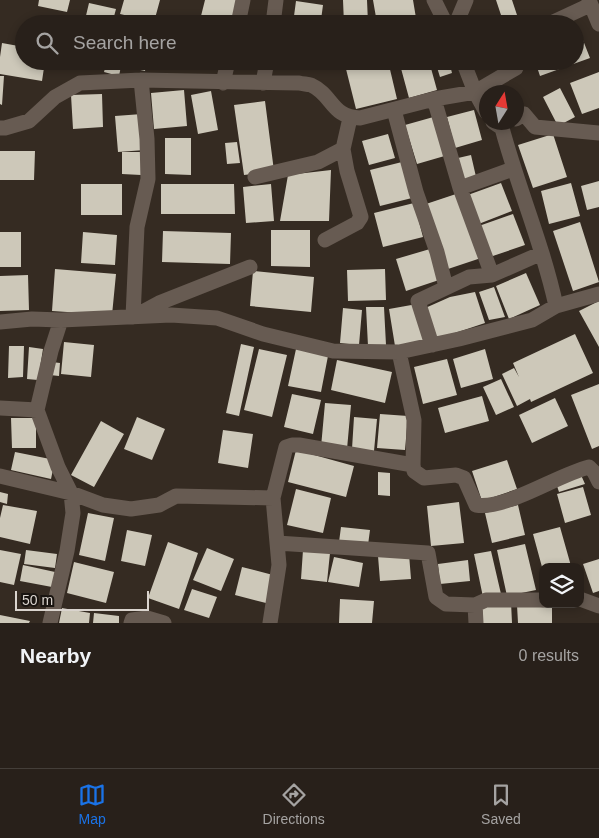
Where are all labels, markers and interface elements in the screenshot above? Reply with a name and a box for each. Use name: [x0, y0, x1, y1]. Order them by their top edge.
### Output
search box: [15, 15, 584, 70]
icon: search: [33, 29, 61, 57]
text: Search here: [73, 32, 177, 53]
north arrow: [479, 85, 524, 130]
map controls: [539, 563, 584, 608]
button: layers: [539, 563, 584, 608]
scale bar: [15, 588, 149, 611]
text: 50 m: [22, 592, 53, 608]
text: Nearby: [20, 644, 91, 667]
text: 0 results: [519, 647, 579, 664]
tab: Map: [78, 781, 106, 827]
tab: Directions: [263, 781, 325, 827]
tab: Saved: [481, 781, 521, 827]

